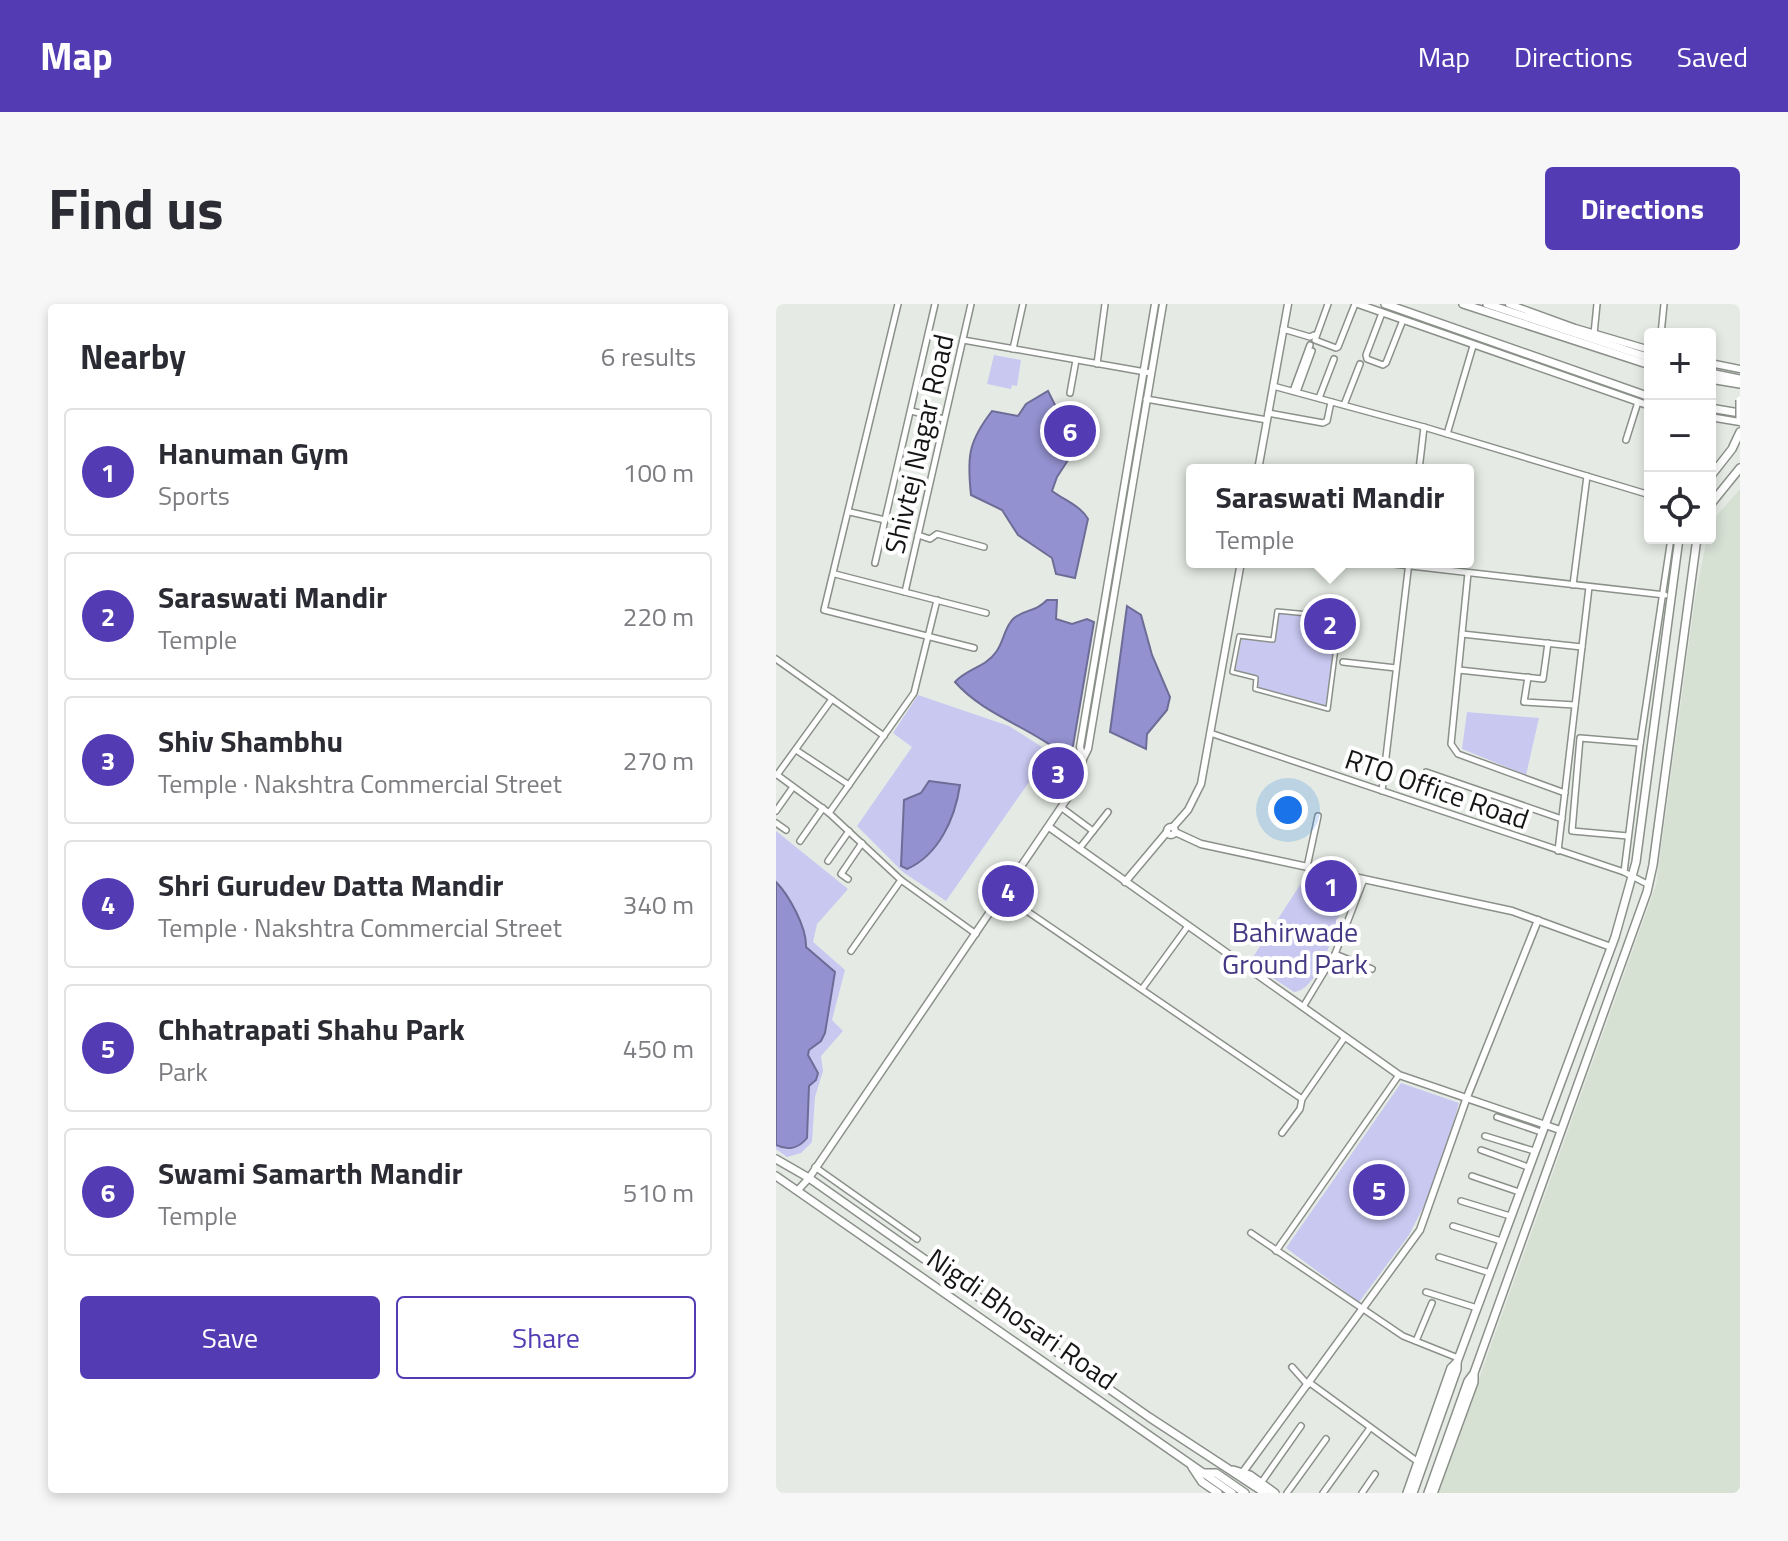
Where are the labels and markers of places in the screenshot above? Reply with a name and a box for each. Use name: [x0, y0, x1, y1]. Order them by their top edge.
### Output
pin: 6: [1044, 401, 1096, 461]
pin: 2: [1304, 594, 1356, 654]
pin: 3: [1032, 743, 1084, 803]
pin: 1: [1305, 856, 1357, 916]
pin: 4: [982, 861, 1034, 921]
pin: 5: [1353, 1160, 1405, 1220]

